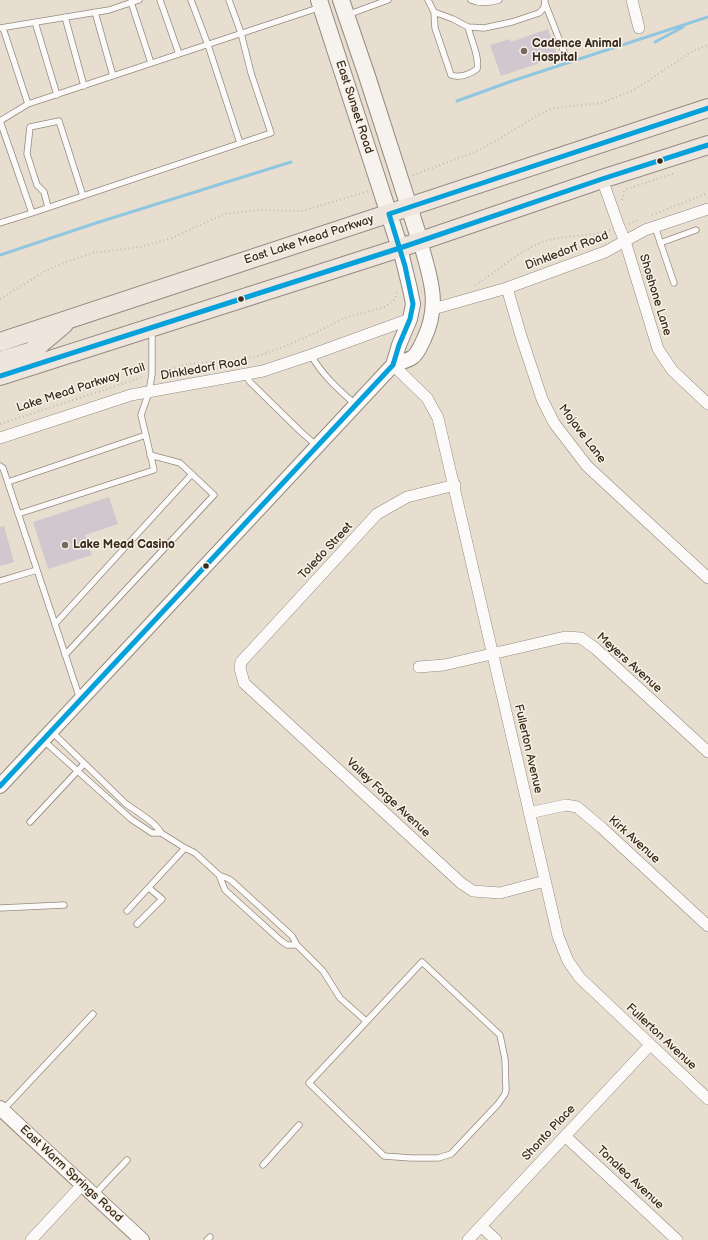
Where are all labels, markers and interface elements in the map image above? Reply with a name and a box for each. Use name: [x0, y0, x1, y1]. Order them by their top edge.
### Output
place label: Cadence Animal Hospital: [532, 37, 622, 65]
marker: Cadence Animal Hospital: [519, 46, 529, 56]
street label: East Sunset Road: [332, 59, 376, 155]
unlabelled marker: [655, 156, 665, 166]
street label: East Lake Mead Parkway: [242, 212, 376, 268]
street label: Dinkledorf Road: [523, 229, 611, 273]
street label: Shoshone Lane: [636, 253, 674, 337]
unlabelled marker: [236, 294, 246, 304]
street label: Dinkledorf Road: [159, 354, 249, 384]
street label: Lake Mead Parkway Trail: [15, 360, 147, 416]
street label: Mojave Lane: [555, 402, 609, 466]
street label: Toledo Street: [296, 520, 356, 582]
place label: Lake Mead Casino: [73, 538, 175, 552]
marker: Lake Mead Casino: [60, 540, 70, 550]
unlabelled marker: [201, 561, 211, 571]
street label: Meyers Avenue: [593, 630, 665, 696]
street label: Fullerton Avenue: [511, 703, 545, 795]
street label: Valley Forge Avenue: [343, 755, 433, 841]
street label: Kirk Avenue: [605, 813, 663, 867]
street label: Fullerton Avenue: [623, 1001, 699, 1073]
street label: Shonto Place: [519, 1102, 579, 1164]
street label: East Warm Springs Road: [17, 1123, 125, 1225]
street label: Tonalea Avenue: [594, 1143, 666, 1213]

